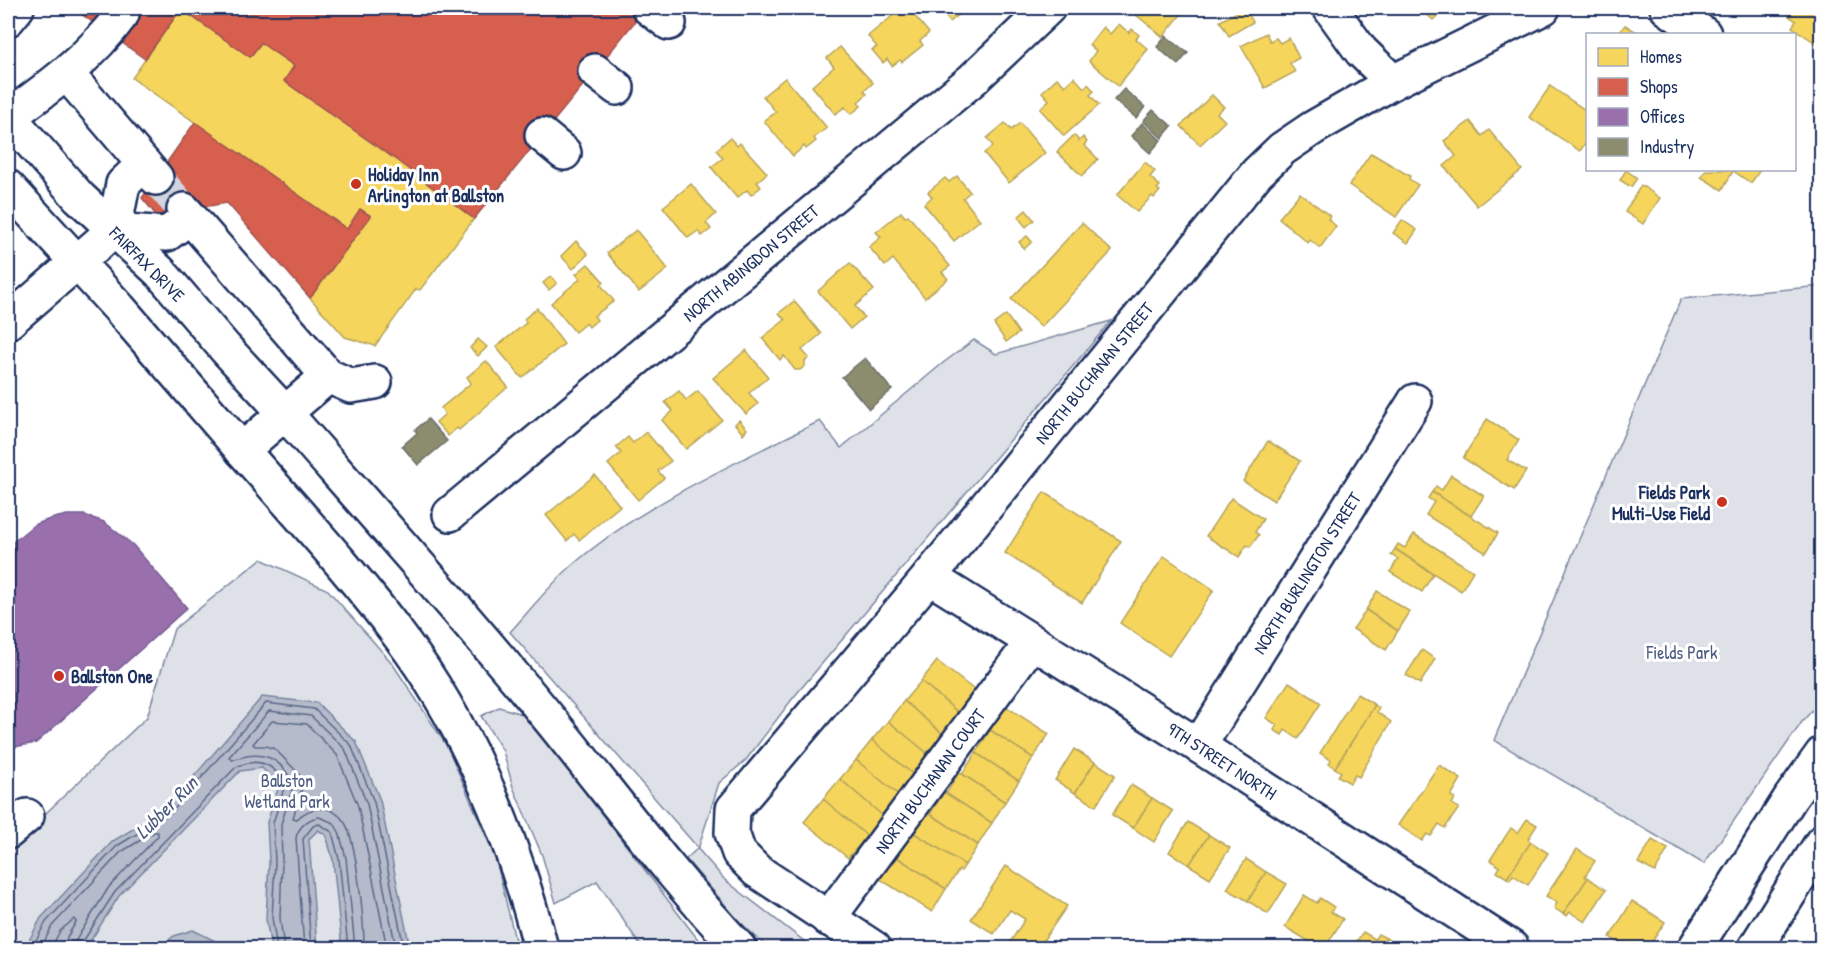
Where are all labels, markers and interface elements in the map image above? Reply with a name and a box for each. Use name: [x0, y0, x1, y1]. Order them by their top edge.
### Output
legend: [1586, 33, 1796, 171]
text: Homes: [1640, 44, 1682, 69]
text: Shops: [1640, 74, 1678, 99]
text: Offices: [1640, 104, 1685, 129]
text: Industry: [1640, 134, 1695, 159]
place label: Holiday Inn Arlington at Ballston: [368, 162, 504, 209]
marker: Holiday Inn Arlington at Ballston: [349, 177, 363, 191]
street label: NORTH ABINGDON STREET: [678, 198, 825, 327]
street label: FAIRFAX DRIVE: [103, 220, 190, 307]
street label: NORTH BUCHANAN STREET: [1029, 296, 1159, 449]
place label: Fields Park Multi-Use Field: [1612, 480, 1711, 526]
street label: NORTH BURLINGTON STREET: [1247, 487, 1367, 659]
marker: Fields Park Multi-Use Field: [1715, 495, 1729, 509]
park label: Fields Park: [1646, 640, 1718, 665]
place label: Ballston One: [71, 664, 154, 689]
marker: Ballston One: [52, 669, 66, 683]
street label: NORTH BUCHANAN COURT: [869, 703, 991, 858]
street label: 9TH STREET NORTH: [1163, 716, 1281, 806]
water label: Lubber Run: [129, 768, 205, 844]
park label: Ballston Wetland Park: [244, 768, 330, 814]

